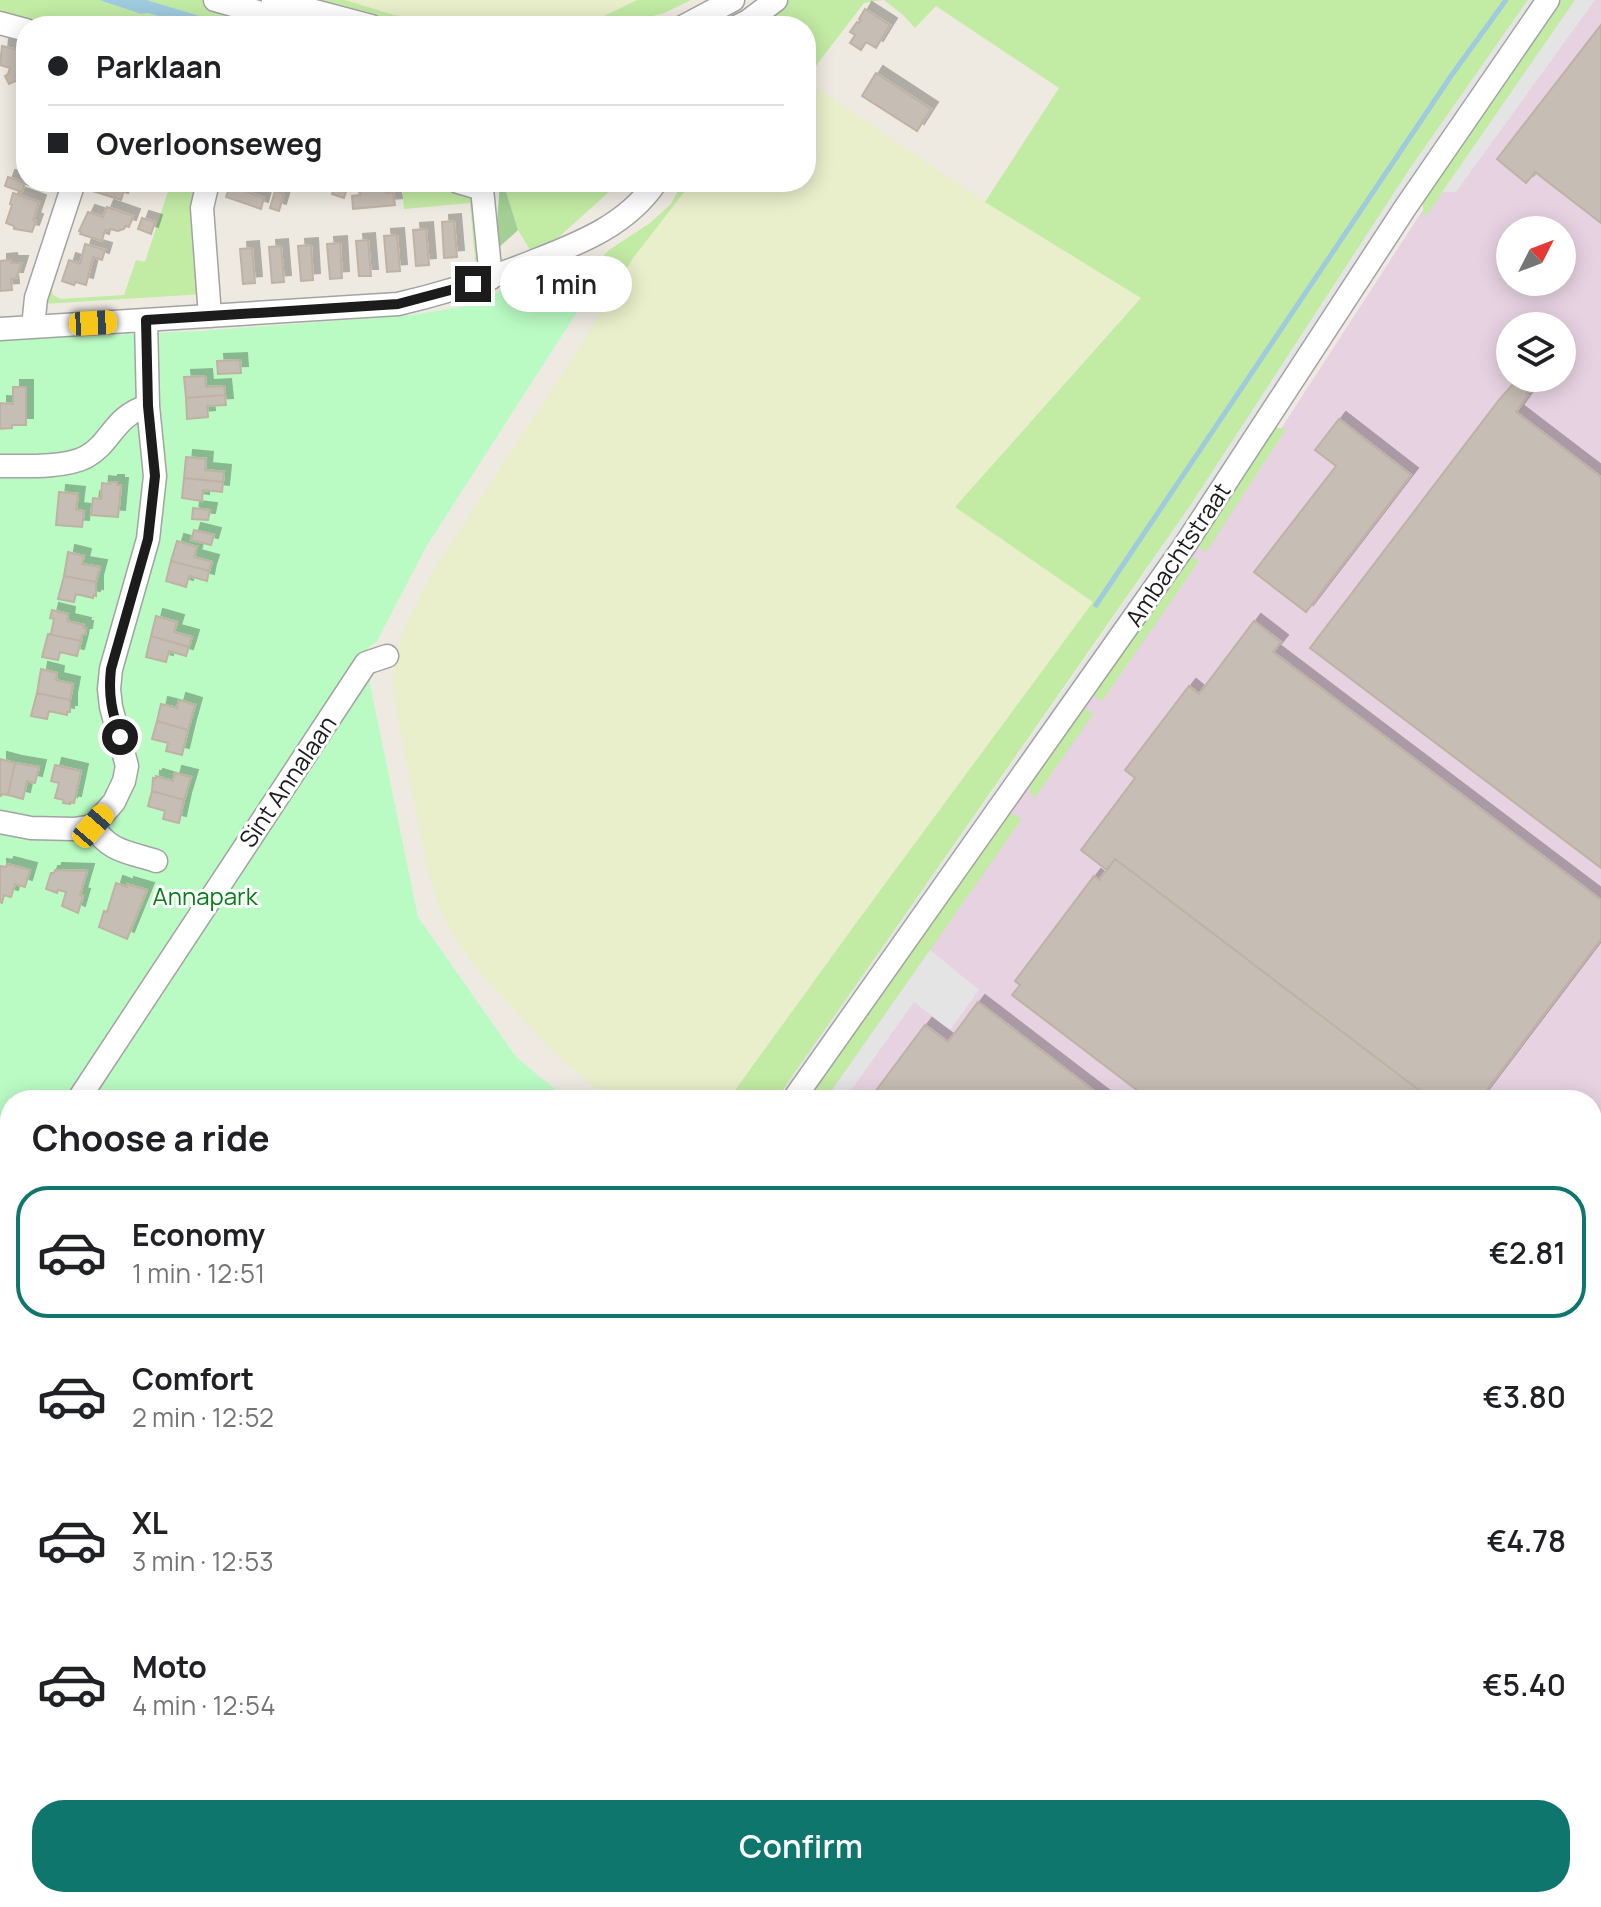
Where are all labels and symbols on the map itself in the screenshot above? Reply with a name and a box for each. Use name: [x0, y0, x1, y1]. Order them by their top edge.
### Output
north arrow: [1496, 216, 1576, 296]
callout: 1 min: [501, 256, 633, 312]
route end: [455, 266, 491, 302]
car: [68, 310, 118, 336]
street label: Ambachtstraat: [1117, 476, 1237, 632]
street label: Sint Annalaan: [231, 708, 343, 854]
route start: [102, 719, 138, 755]
car: [68, 800, 118, 852]
park label: Annapark: [152, 879, 259, 912]

